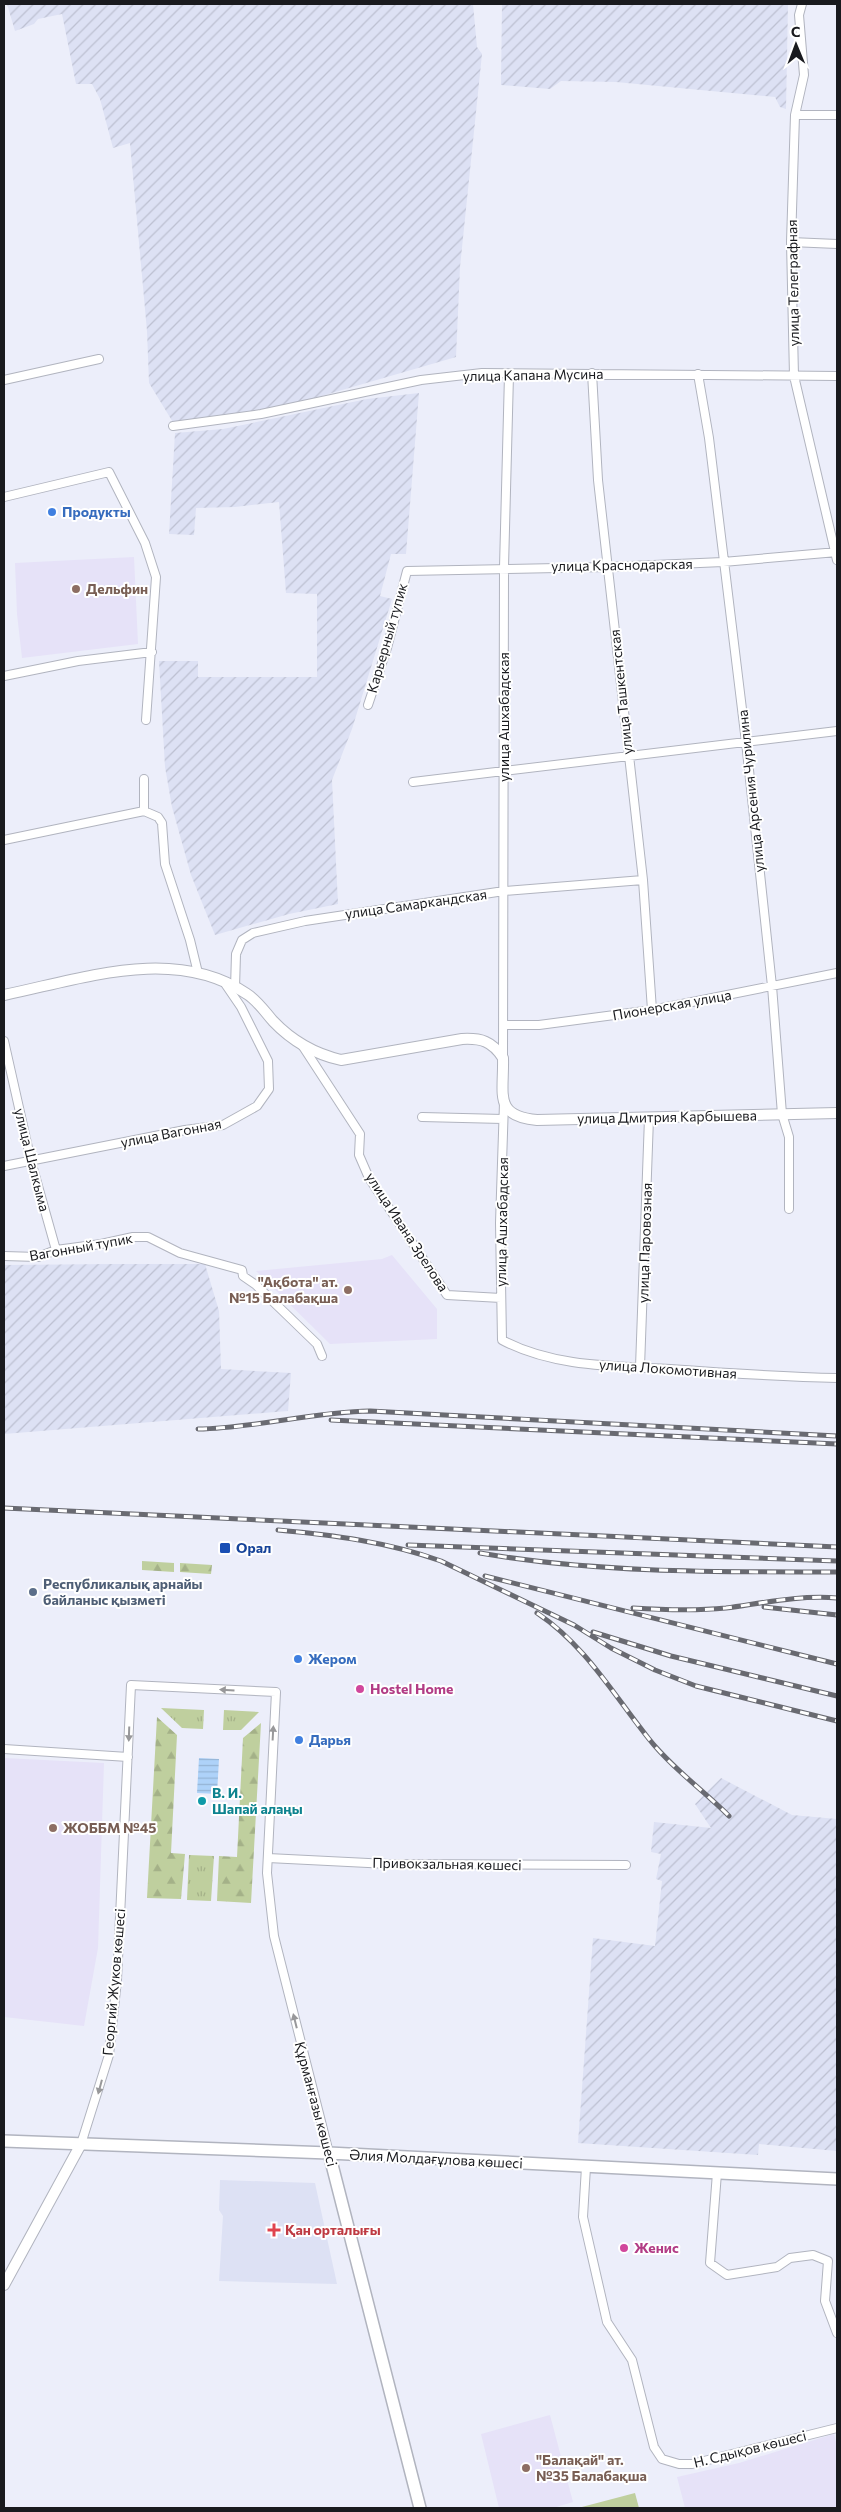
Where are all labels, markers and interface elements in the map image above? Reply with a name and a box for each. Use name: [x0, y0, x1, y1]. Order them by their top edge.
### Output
north arrow: [771, 20, 821, 70]
text: С: [791, 23, 801, 40]
street label: улица Телеграфная: [783, 219, 802, 347]
street label: улица Капана Мусина: [462, 365, 604, 384]
place label: Продукты: [62, 503, 131, 520]
marker: Продукты: [46, 506, 58, 518]
street label: улица Краснодарская: [551, 555, 693, 574]
place label: Дельфин: [86, 580, 148, 597]
street label: Карьерный тупик: [363, 580, 411, 695]
marker: Дельфин: [70, 583, 82, 595]
street label: улица Ташкентская: [605, 629, 636, 755]
street label: улица Ашхабадская: [495, 652, 512, 782]
street label: улица Арсения Чурилина: [734, 709, 767, 873]
street label: улица Самаркандская: [344, 885, 488, 922]
street label: Пионерская улица: [611, 986, 733, 1023]
street label: улица Шалкыма: [11, 1106, 54, 1213]
street label: улица Дмитрия Карбышева: [577, 1106, 757, 1127]
street label: улица Вагонная: [119, 1114, 223, 1151]
street label: улица Ашхабадская: [492, 1157, 511, 1287]
street label: улица Ивана Зрелова: [362, 1169, 452, 1295]
street label: улица Паровозная: [634, 1183, 655, 1303]
street label: Вагонный тупик: [28, 1229, 135, 1264]
place label: "Ақбота" ат. №15 Балабақша: [229, 1273, 338, 1306]
marker: "Ақбота" ат. №15 Балабақша: [342, 1284, 354, 1296]
street label: улица Локомотивная: [599, 1355, 738, 1382]
place label: Орал: [236, 1539, 271, 1556]
marker: Орал: [218, 1541, 232, 1555]
place label: Республикалық арнайы байланыс қызметі: [43, 1575, 203, 1608]
marker: Республикалық арнайы байланыс қызметі: [27, 1586, 39, 1598]
place label: Жером: [308, 1650, 357, 1667]
marker: Жером: [292, 1653, 304, 1665]
place label: Hostel Home: [370, 1680, 453, 1697]
marker: Hostel Home: [354, 1683, 366, 1695]
one-way arrow: [219, 1685, 235, 1693]
one-way arrow: [270, 1725, 278, 1741]
one-way arrow: [124, 1726, 132, 1742]
place label: Дарья: [309, 1731, 351, 1748]
marker: Дарья: [293, 1734, 305, 1746]
place label: В. И. Шапай алаңы: [212, 1784, 303, 1817]
marker: В. И. Шапай алаңы: [196, 1795, 208, 1807]
place label: ЖОББМ №45: [63, 1819, 156, 1836]
marker: ЖОББМ №45: [47, 1822, 59, 1834]
street label: Привокзальная көшесі: [372, 1854, 522, 1873]
street label: Георгий Жуков көшесі: [99, 1908, 128, 2056]
one-way arrow: [291, 2014, 299, 2029]
street label: Құрманғазы көшесі: [292, 2040, 341, 2168]
one-way arrow: [96, 2079, 104, 2094]
street label: Әлия Молдағұлова көшесі: [349, 2145, 523, 2172]
place label: Қан орталығы: [285, 2221, 381, 2238]
marker: Қан орталығы: [267, 2223, 281, 2237]
place label: Женис: [634, 2239, 679, 2256]
marker: Женис: [618, 2242, 630, 2254]
street label: Н. Сдықов көшесі: [692, 2426, 808, 2471]
place label: "Балақай" ат. №35 Балабақша: [536, 2451, 647, 2484]
marker: "Балақай" ат. №35 Балабақша: [520, 2462, 532, 2474]

